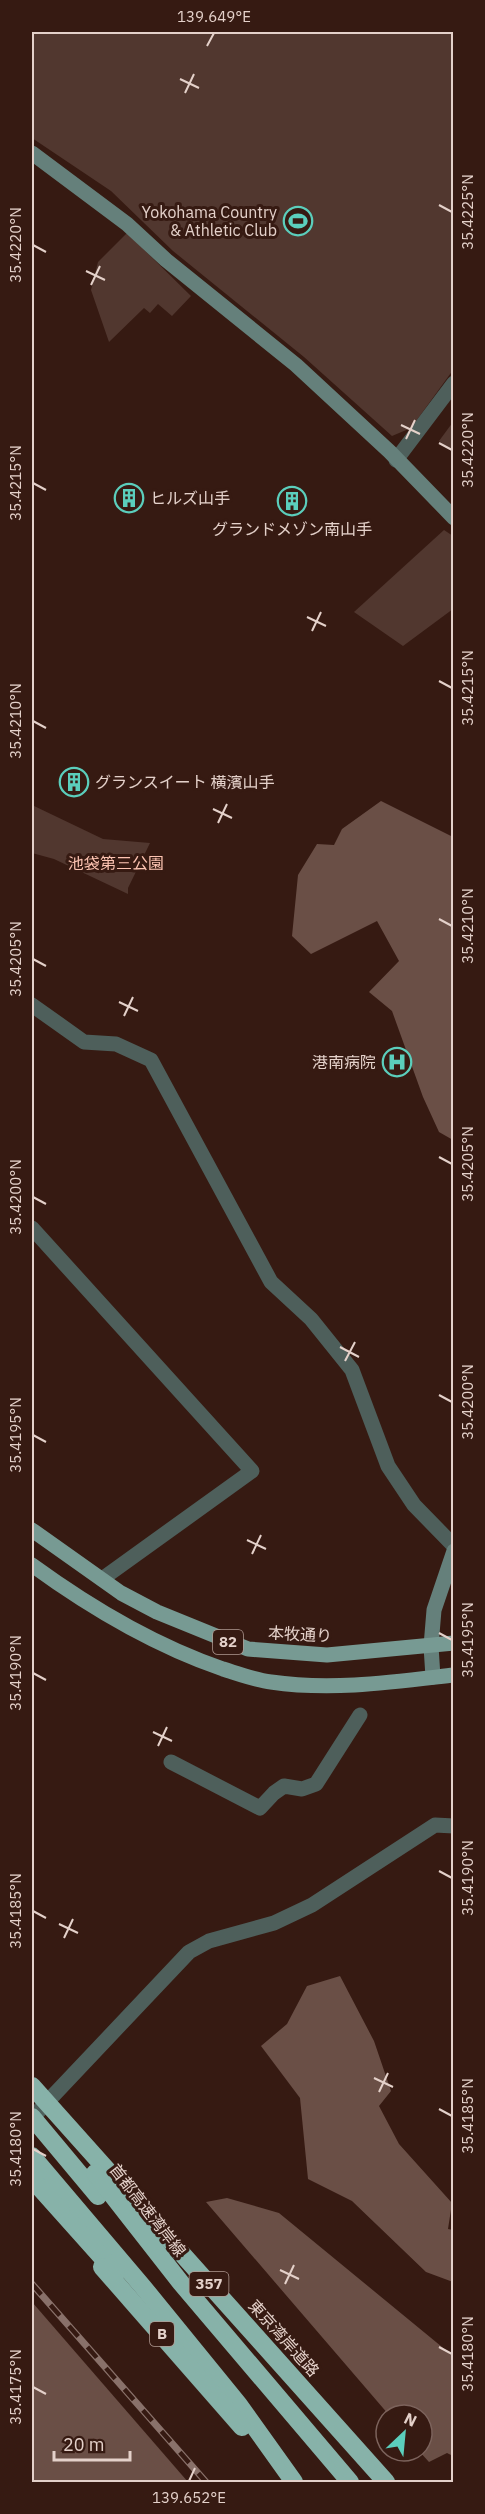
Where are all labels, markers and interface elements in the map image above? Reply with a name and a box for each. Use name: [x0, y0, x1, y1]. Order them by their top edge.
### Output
text: 139.649°E: [177, 7, 251, 26]
text: 35.4225°N: [458, 174, 477, 250]
place label: Yokohama Country & Athletic Club: [142, 202, 277, 240]
sports icon: Yokohama Country & Athletic Club: [282, 205, 314, 237]
text: 35.4220°N: [6, 207, 25, 283]
text: 35.4220°N: [458, 412, 477, 488]
text: 35.4215°N: [6, 445, 25, 521]
building icon: ヒルズ山手: [113, 482, 145, 514]
building icon: グランドメゾン南山手: [276, 485, 308, 517]
place label: ヒルズ山手: [150, 488, 230, 508]
place label: グランドメゾン南山手: [212, 519, 372, 539]
text: 35.4215°N: [458, 650, 477, 726]
text: 35.4210°N: [6, 683, 25, 759]
building icon: グランスイート 横濱山手: [58, 766, 90, 798]
place label: グランスイート 横濱山手: [95, 772, 274, 792]
park label: 池袋第三公園: [68, 853, 164, 873]
text: 35.4210°N: [458, 888, 477, 964]
text: 35.4205°N: [6, 921, 25, 997]
hospital icon: 港南病院: [381, 1046, 413, 1078]
place label: 港南病院: [312, 1052, 376, 1072]
text: 35.4205°N: [458, 1126, 477, 1202]
text: 35.4200°N: [6, 1159, 25, 1235]
text: 35.4200°N: [458, 1364, 477, 1440]
text: 35.4195°N: [6, 1397, 25, 1473]
text: 35.4195°N: [458, 1602, 477, 1678]
street label: 本牧通り: [268, 1622, 332, 1646]
road number: 82: [213, 1630, 243, 1654]
text: 35.4190°N: [6, 1635, 25, 1711]
text: 35.4190°N: [458, 1840, 477, 1916]
text: 35.4185°N: [6, 1873, 25, 1949]
text: 35.4185°N: [458, 2078, 477, 2154]
text: 35.4180°N: [6, 2111, 25, 2187]
street label: 首都高速湾岸線: [106, 2160, 190, 2260]
road number: 357: [190, 2272, 228, 2296]
street label: 東京湾岸道路: [244, 2296, 324, 2380]
text: 35.4180°N: [458, 2316, 477, 2392]
road number: B: [150, 2322, 174, 2346]
text: 35.4175°N: [6, 2349, 25, 2425]
north arrow: [374, 2403, 434, 2463]
text: N: [401, 2408, 420, 2431]
scale bar: [54, 2424, 130, 2462]
text: 20 m: [63, 2433, 105, 2456]
text: 139.652°E: [152, 2488, 226, 2507]

